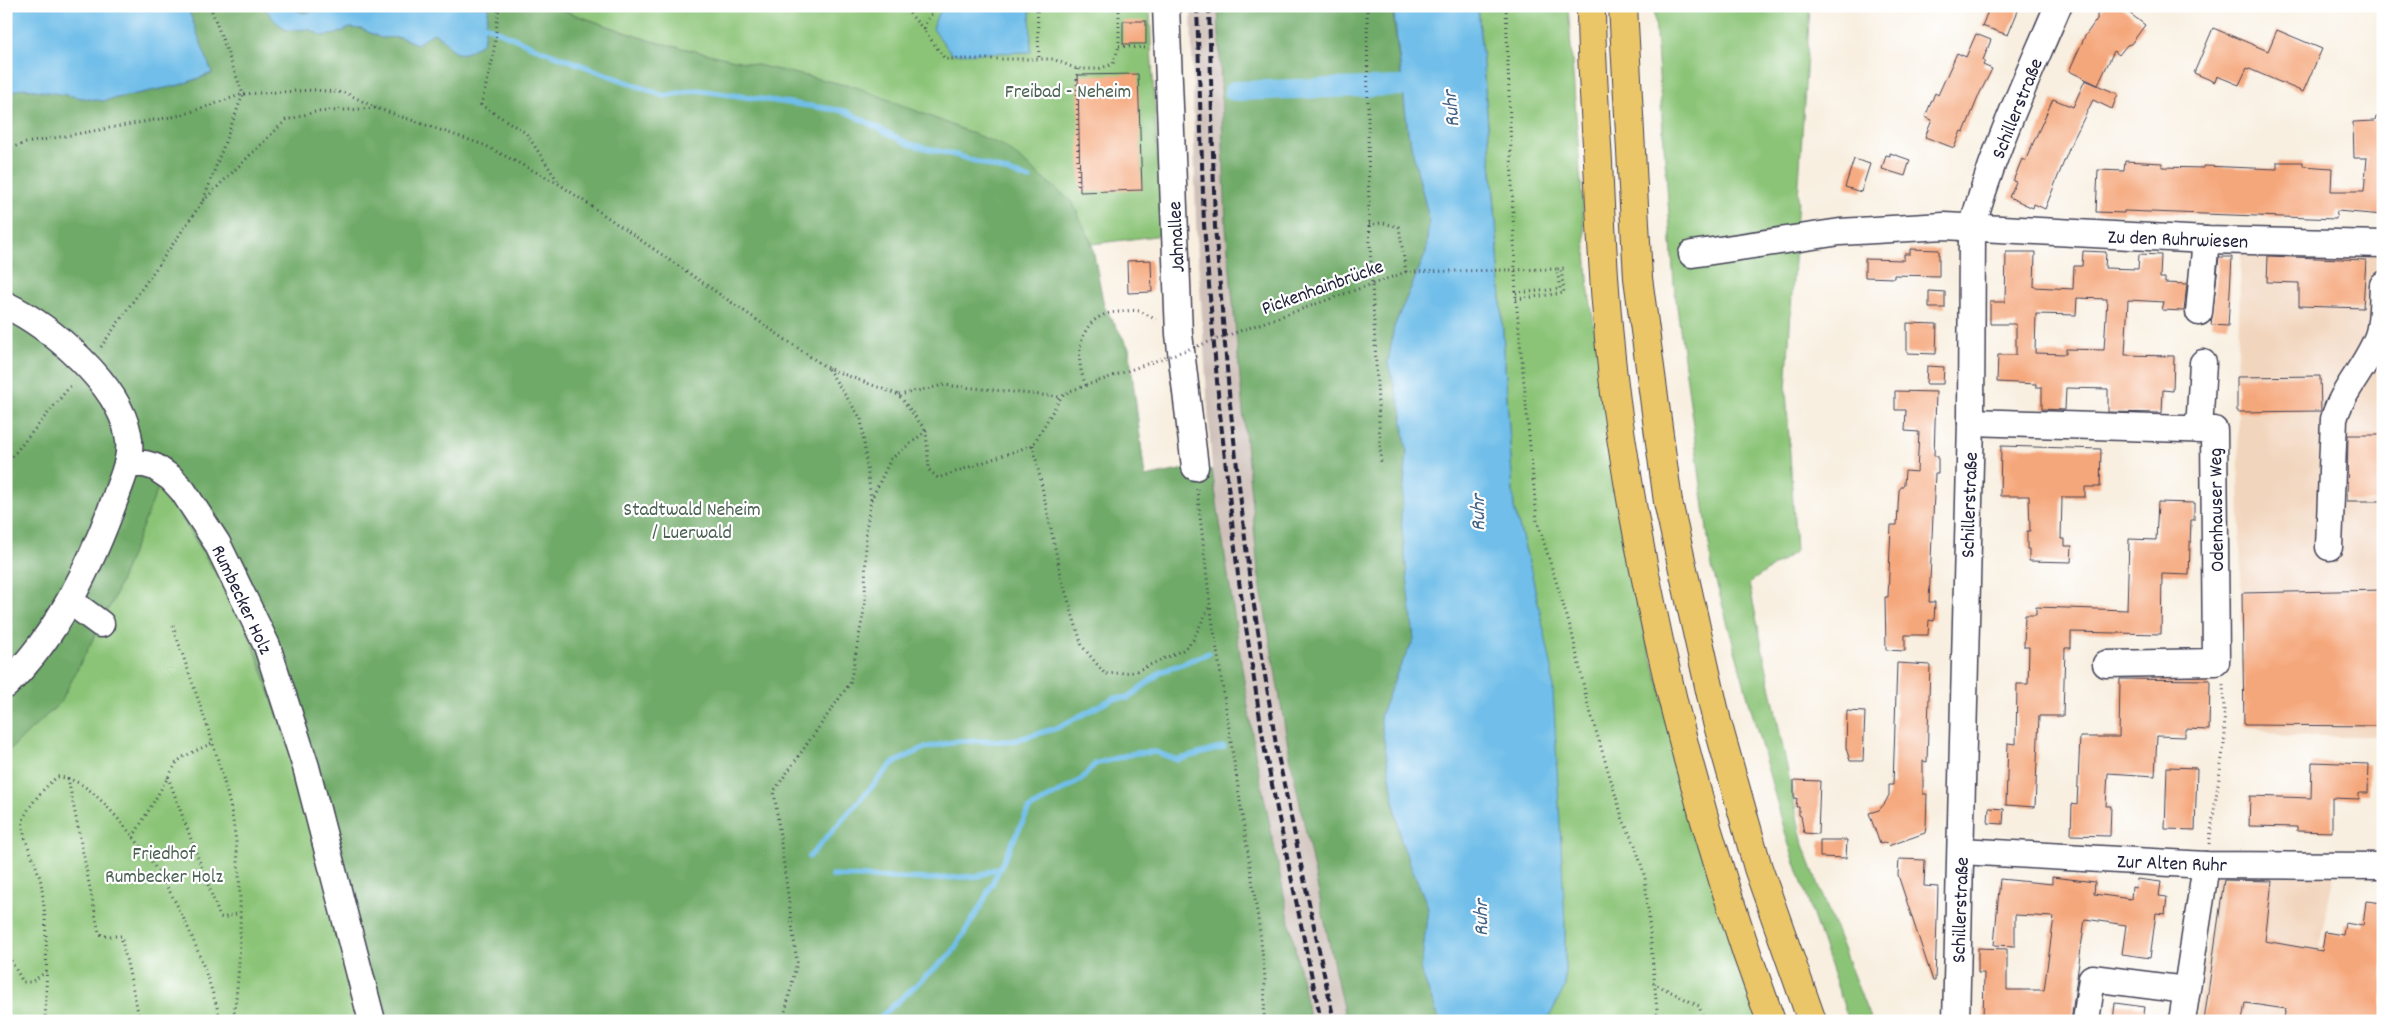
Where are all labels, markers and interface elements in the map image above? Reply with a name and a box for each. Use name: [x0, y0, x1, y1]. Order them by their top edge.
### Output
street label: Schillerstraße: [1986, 54, 2052, 164]
park label: Freibad - Neheim: [1005, 79, 1131, 107]
water label: Ruhr: [1436, 87, 1470, 128]
street label: Jahnallee: [1162, 200, 1194, 273]
street label: Zu den Ruhrwiesen: [2107, 225, 2249, 257]
street label: Pickenhainbrücke: [1258, 254, 1388, 324]
street label: Odenhauser Weg: [2203, 448, 2233, 572]
street label: Schillerstraße: [1955, 451, 1987, 559]
water label: Ruhr: [1465, 492, 1495, 531]
park label: Stadtwald Neheim / Luerwald: [623, 497, 761, 548]
street label: Rumbecker Holz: [203, 541, 278, 660]
park label: Friedhof Rumbecker Holz: [105, 841, 223, 892]
street label: Zur Alten Ruhr: [2116, 849, 2228, 881]
street label: Schillerstraße: [1946, 856, 1978, 964]
water label: Ruhr: [1468, 897, 1498, 936]

